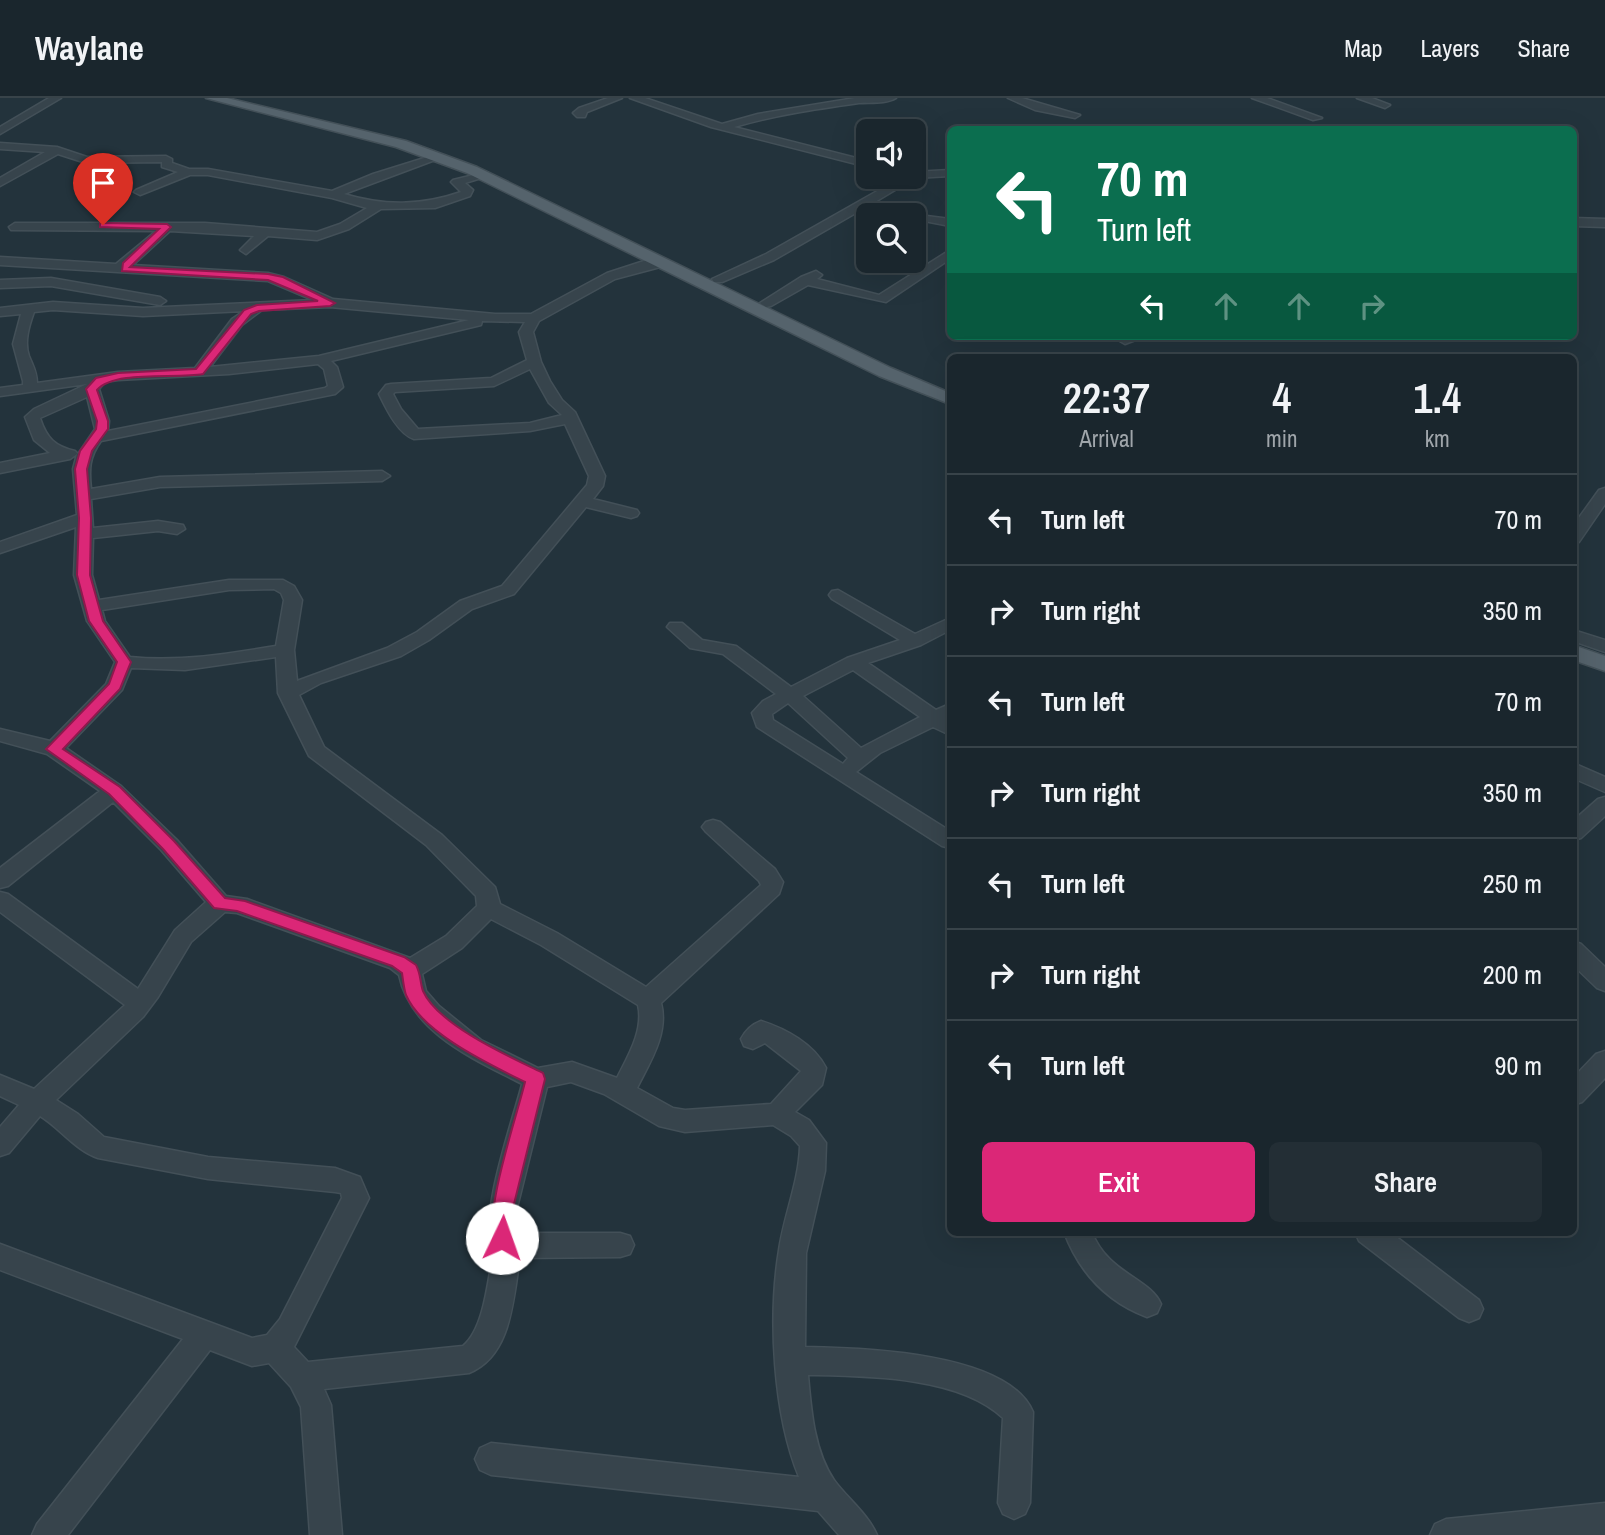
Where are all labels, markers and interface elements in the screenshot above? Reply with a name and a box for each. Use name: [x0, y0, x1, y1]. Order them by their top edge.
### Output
text: Waylane: [35, 26, 144, 70]
text: Map: [1344, 32, 1382, 64]
text: Layers: [1420, 32, 1479, 64]
text: Share: [1517, 32, 1570, 64]
map controls: [856, 119, 926, 273]
button: sound: [856, 119, 926, 189]
text: 70 m: [1097, 145, 1189, 211]
pin: [73, 153, 133, 225]
icon: left: [982, 154, 1073, 245]
icon: arrive: [84, 164, 122, 202]
button: search: [856, 203, 926, 273]
text: Turn left: [1097, 208, 1191, 251]
icon: left: [1134, 287, 1172, 325]
icon: ahead: [1207, 287, 1245, 325]
icon: ahead: [1280, 287, 1318, 325]
icon: right: [1353, 287, 1391, 325]
text: 22:37: [1063, 370, 1150, 426]
text: 4: [1272, 370, 1291, 426]
text: 1.4: [1413, 370, 1461, 426]
text: Arrival: [1079, 423, 1134, 454]
text: min: [1266, 423, 1298, 454]
text: km: [1425, 423, 1450, 454]
icon: left: [982, 501, 1020, 539]
text: Turn left: [1041, 502, 1125, 537]
text: 70 m: [1495, 502, 1542, 537]
icon: right: [982, 592, 1020, 630]
text: Turn right: [1041, 593, 1140, 628]
text: 350 m: [1483, 593, 1542, 628]
icon: left: [982, 683, 1020, 721]
text: Turn left: [1041, 684, 1125, 719]
text: 70 m: [1495, 684, 1542, 719]
icon: right: [982, 774, 1020, 812]
text: Turn right: [1041, 775, 1140, 810]
text: 350 m: [1483, 775, 1542, 810]
icon: left: [982, 865, 1020, 903]
text: Turn left: [1041, 866, 1125, 901]
text: 250 m: [1483, 866, 1542, 901]
icon: right: [982, 956, 1020, 994]
text: Turn right: [1041, 957, 1140, 992]
text: 200 m: [1483, 957, 1542, 992]
icon: left: [982, 1047, 1020, 1085]
text: Turn left: [1041, 1048, 1125, 1083]
text: 90 m: [1495, 1048, 1542, 1083]
button: Exit: [982, 1142, 1255, 1222]
button: Share: [1269, 1142, 1542, 1222]
position arrow: [465, 1201, 539, 1275]

